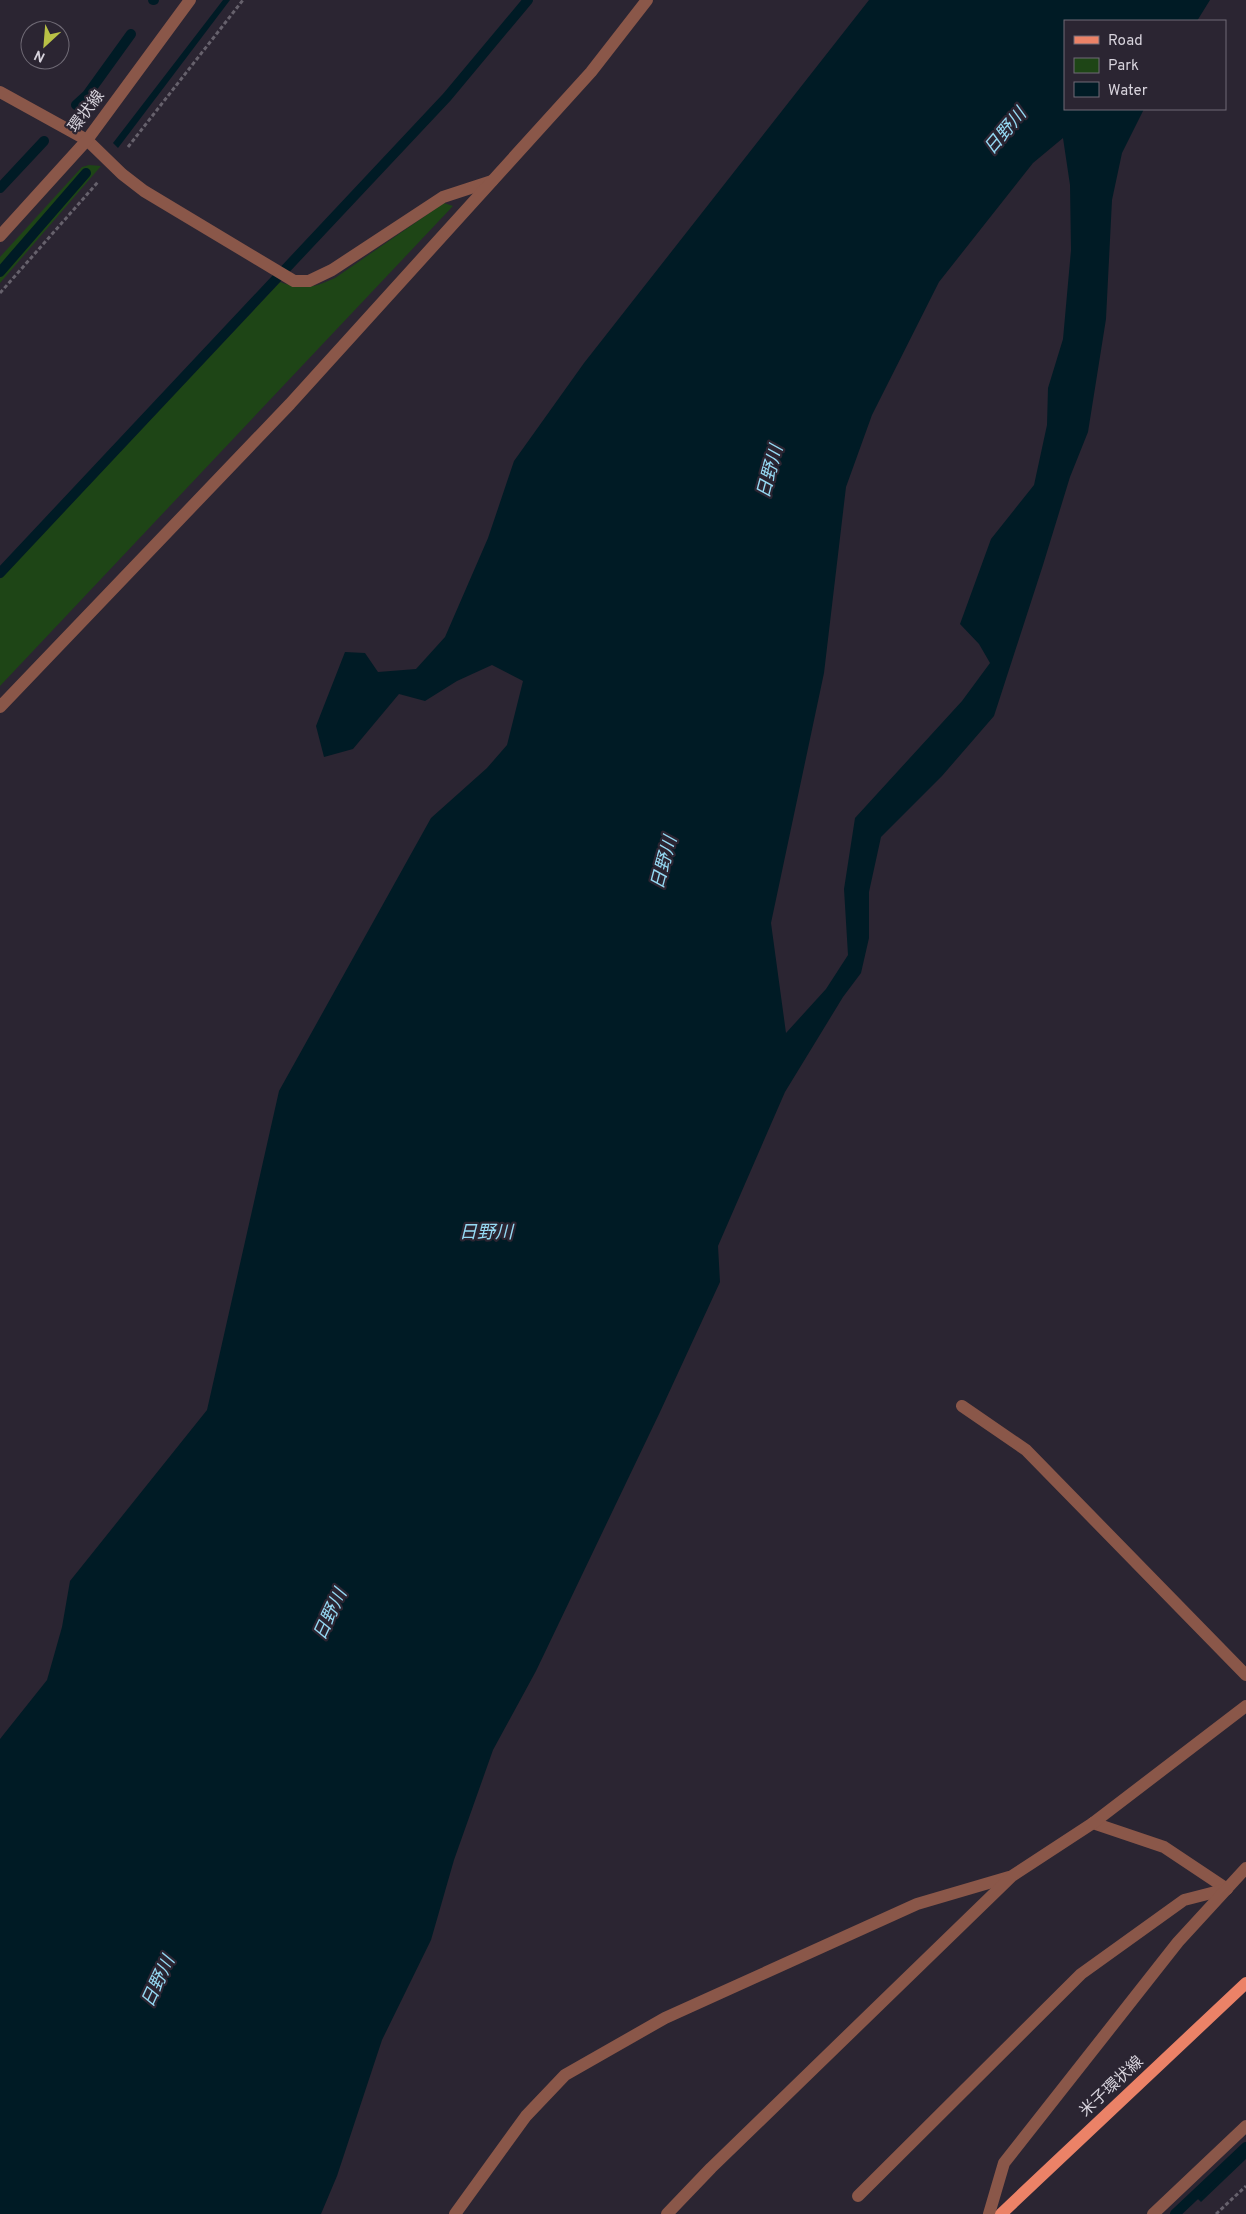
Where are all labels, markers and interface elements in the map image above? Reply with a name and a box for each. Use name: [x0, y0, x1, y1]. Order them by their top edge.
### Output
north arrow: [20, 20, 70, 70]
legend: [1064, 20, 1226, 110]
text: Road: [1108, 32, 1143, 51]
text: N: [32, 45, 48, 65]
text: Park: [1108, 57, 1139, 76]
text: Water: [1108, 82, 1148, 101]
street label: 環状線: [65, 87, 109, 137]
water label: 日野川: [980, 102, 1033, 160]
water label: 日野川: [753, 441, 790, 501]
water label: 日野川: [647, 832, 684, 892]
water label: 日野川: [459, 1222, 515, 1245]
water label: 日野川: [309, 1584, 354, 1644]
water label: 日野川: [137, 1951, 182, 2011]
street label: 米子環状線: [1076, 2052, 1148, 2122]

